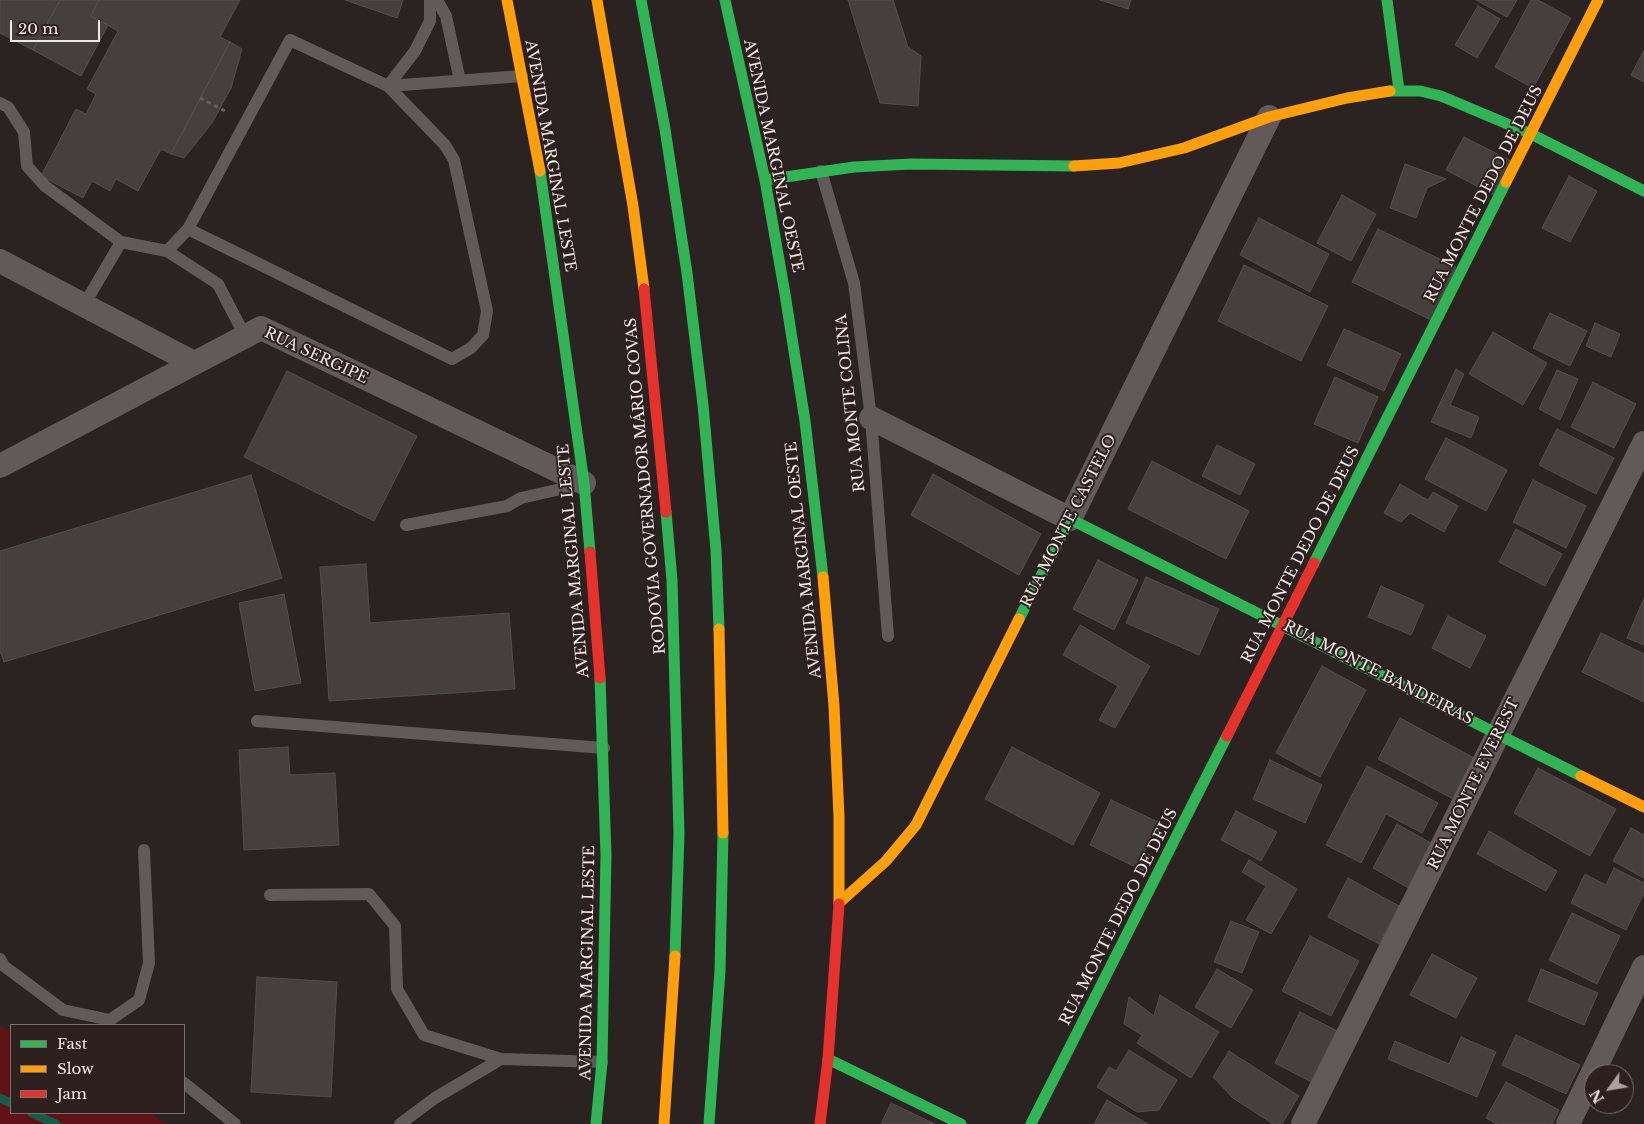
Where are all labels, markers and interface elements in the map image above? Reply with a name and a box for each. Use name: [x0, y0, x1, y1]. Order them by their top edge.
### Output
scale bar: [12, 10, 102, 42]
text: 20 m: [18, 19, 58, 38]
street label: AVENIDA MARGINAL OESTE: [739, 38, 807, 274]
street label: AVENIDA MARGINAL LESTE: [521, 39, 579, 273]
street label: RUA MONTE DEDO DE DEUS: [1421, 83, 1547, 305]
street label: RUA MONTE COLINA: [833, 313, 869, 493]
street label: RODOVIA GOVERNADOR MÁRIO COVAS: [622, 317, 670, 655]
street label: RUA SERGIPE: [261, 324, 371, 388]
street label: RUA MONTE CASTELO: [1017, 432, 1121, 610]
street label: AVENIDA MARGINAL OESTE: [783, 441, 825, 679]
street label: AVENIDA MARGINAL LESTE: [555, 443, 593, 679]
street label: RUA MONTE DEDO DE DEUS: [1238, 444, 1364, 666]
street label: RUA MONTE BANDEIRAS: [1280, 617, 1476, 729]
street label: RUA MONTE EVEREST: [1425, 695, 1523, 873]
street label: RUA MONTE DEDO DE DEUS: [1056, 806, 1182, 1028]
street label: AVENIDA MARGINAL LESTE: [577, 845, 599, 1081]
legend: [10, 1024, 185, 1114]
text: Fast: [57, 1034, 87, 1053]
text: Slow: [57, 1059, 94, 1078]
north arrow: [1584, 1064, 1634, 1114]
text: Jam: [57, 1084, 87, 1103]
text: N: [1586, 1086, 1608, 1107]

